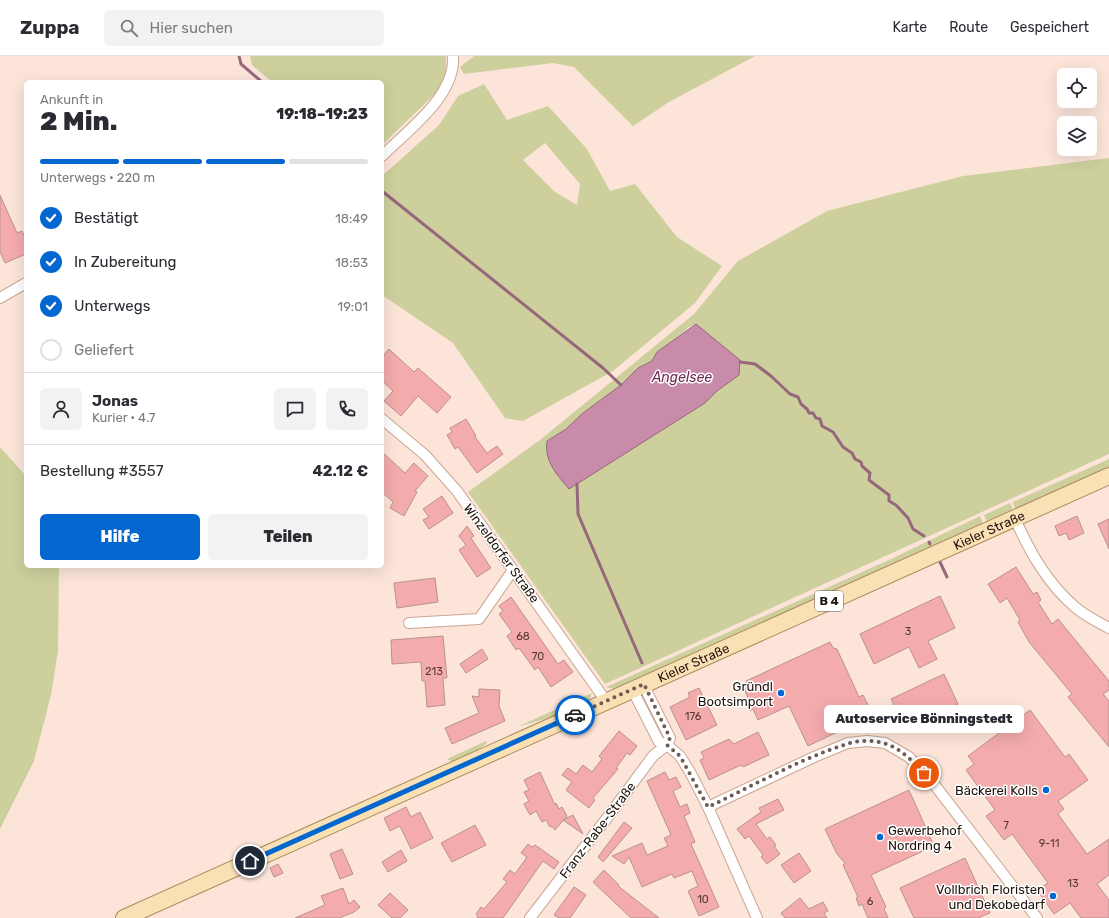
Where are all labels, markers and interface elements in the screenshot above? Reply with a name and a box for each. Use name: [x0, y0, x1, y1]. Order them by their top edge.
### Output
search box: [104, 10, 384, 46]
text: Zuppa: [20, 16, 80, 39]
icon: search: [118, 17, 140, 39]
text: Hier suchen: [150, 19, 233, 37]
text: Karte: [892, 19, 927, 36]
text: Route: [949, 19, 988, 36]
text: Gespeichert: [1010, 19, 1089, 36]
map controls: [1057, 68, 1097, 156]
button: locate: [1057, 68, 1097, 108]
text: Ankunft in: [40, 92, 103, 107]
text: 19:18–19:23: [276, 105, 368, 123]
text: 2 Min.: [40, 106, 117, 137]
button: layers: [1057, 116, 1097, 156]
text: Unterwegs · 220 m: [40, 170, 155, 185]
icon: check: [40, 207, 62, 229]
text: Bestätigt: [74, 209, 138, 227]
text: 18:49: [335, 211, 368, 226]
icon: check: [40, 251, 62, 273]
text: In Zubereitung: [74, 253, 177, 271]
text: 18:53: [335, 255, 368, 270]
icon: check: [40, 295, 62, 317]
text: Unterwegs: [74, 297, 150, 315]
text: 19:01: [338, 299, 368, 314]
text: Geliefert: [74, 341, 134, 359]
water label: Angelsee: [651, 369, 712, 386]
button: person: [40, 388, 82, 430]
button: chat: [274, 388, 316, 430]
button: phone: [326, 388, 368, 430]
text: Jonas: [92, 392, 138, 410]
text: Kurier · 4.7: [92, 410, 155, 425]
text: Bestellung #3557: [40, 462, 163, 480]
text: 42.12 €: [313, 462, 368, 480]
street label: Winzeldorfer Straße: [461, 501, 543, 606]
street label: Kieler Straße: [951, 508, 1027, 553]
button: Hilfe: [40, 514, 200, 560]
button: Teilen: [208, 514, 368, 560]
road number: B 4: [815, 591, 843, 611]
house number: 3: [905, 625, 912, 638]
house number: 68: [516, 630, 530, 643]
street label: Kieler Straße: [655, 640, 732, 686]
house number: 70: [532, 650, 544, 663]
house number: 213: [425, 665, 443, 678]
place label: Gründl Bootsimport: [698, 679, 773, 709]
marker: Gründl Bootsimport: [776, 688, 786, 698]
courier: [555, 695, 595, 735]
icon: car: [564, 704, 586, 726]
callout: Autoservice Bönningstedt: [824, 705, 1024, 733]
house number: 176: [685, 710, 702, 723]
text: Autoservice Bönningstedt: [836, 711, 1012, 726]
pin: [907, 756, 941, 790]
icon: bag: [913, 762, 935, 784]
street label: Franz-Rabe-Straße: [556, 779, 639, 881]
place label: Bäckerei Kolls: [955, 783, 1038, 798]
marker: Bäckerei Kolls: [1041, 785, 1051, 795]
house number: 7: [1003, 819, 1009, 832]
place label: Gewerbehof Nordring 4: [888, 823, 962, 854]
marker: Gewerbehof Nordring 4: [875, 832, 885, 842]
house number: 9-11: [1039, 837, 1059, 850]
pin: [233, 844, 267, 878]
icon: home: [239, 850, 261, 872]
house number: 13: [1067, 877, 1079, 890]
place label: Vollbrich Floristen und Dekobedarf: [936, 882, 1045, 912]
marker: Vollbrich Floristen und Dekobedarf: [1048, 891, 1058, 901]
house number: 10: [697, 893, 709, 906]
house number: 6: [867, 895, 874, 908]

